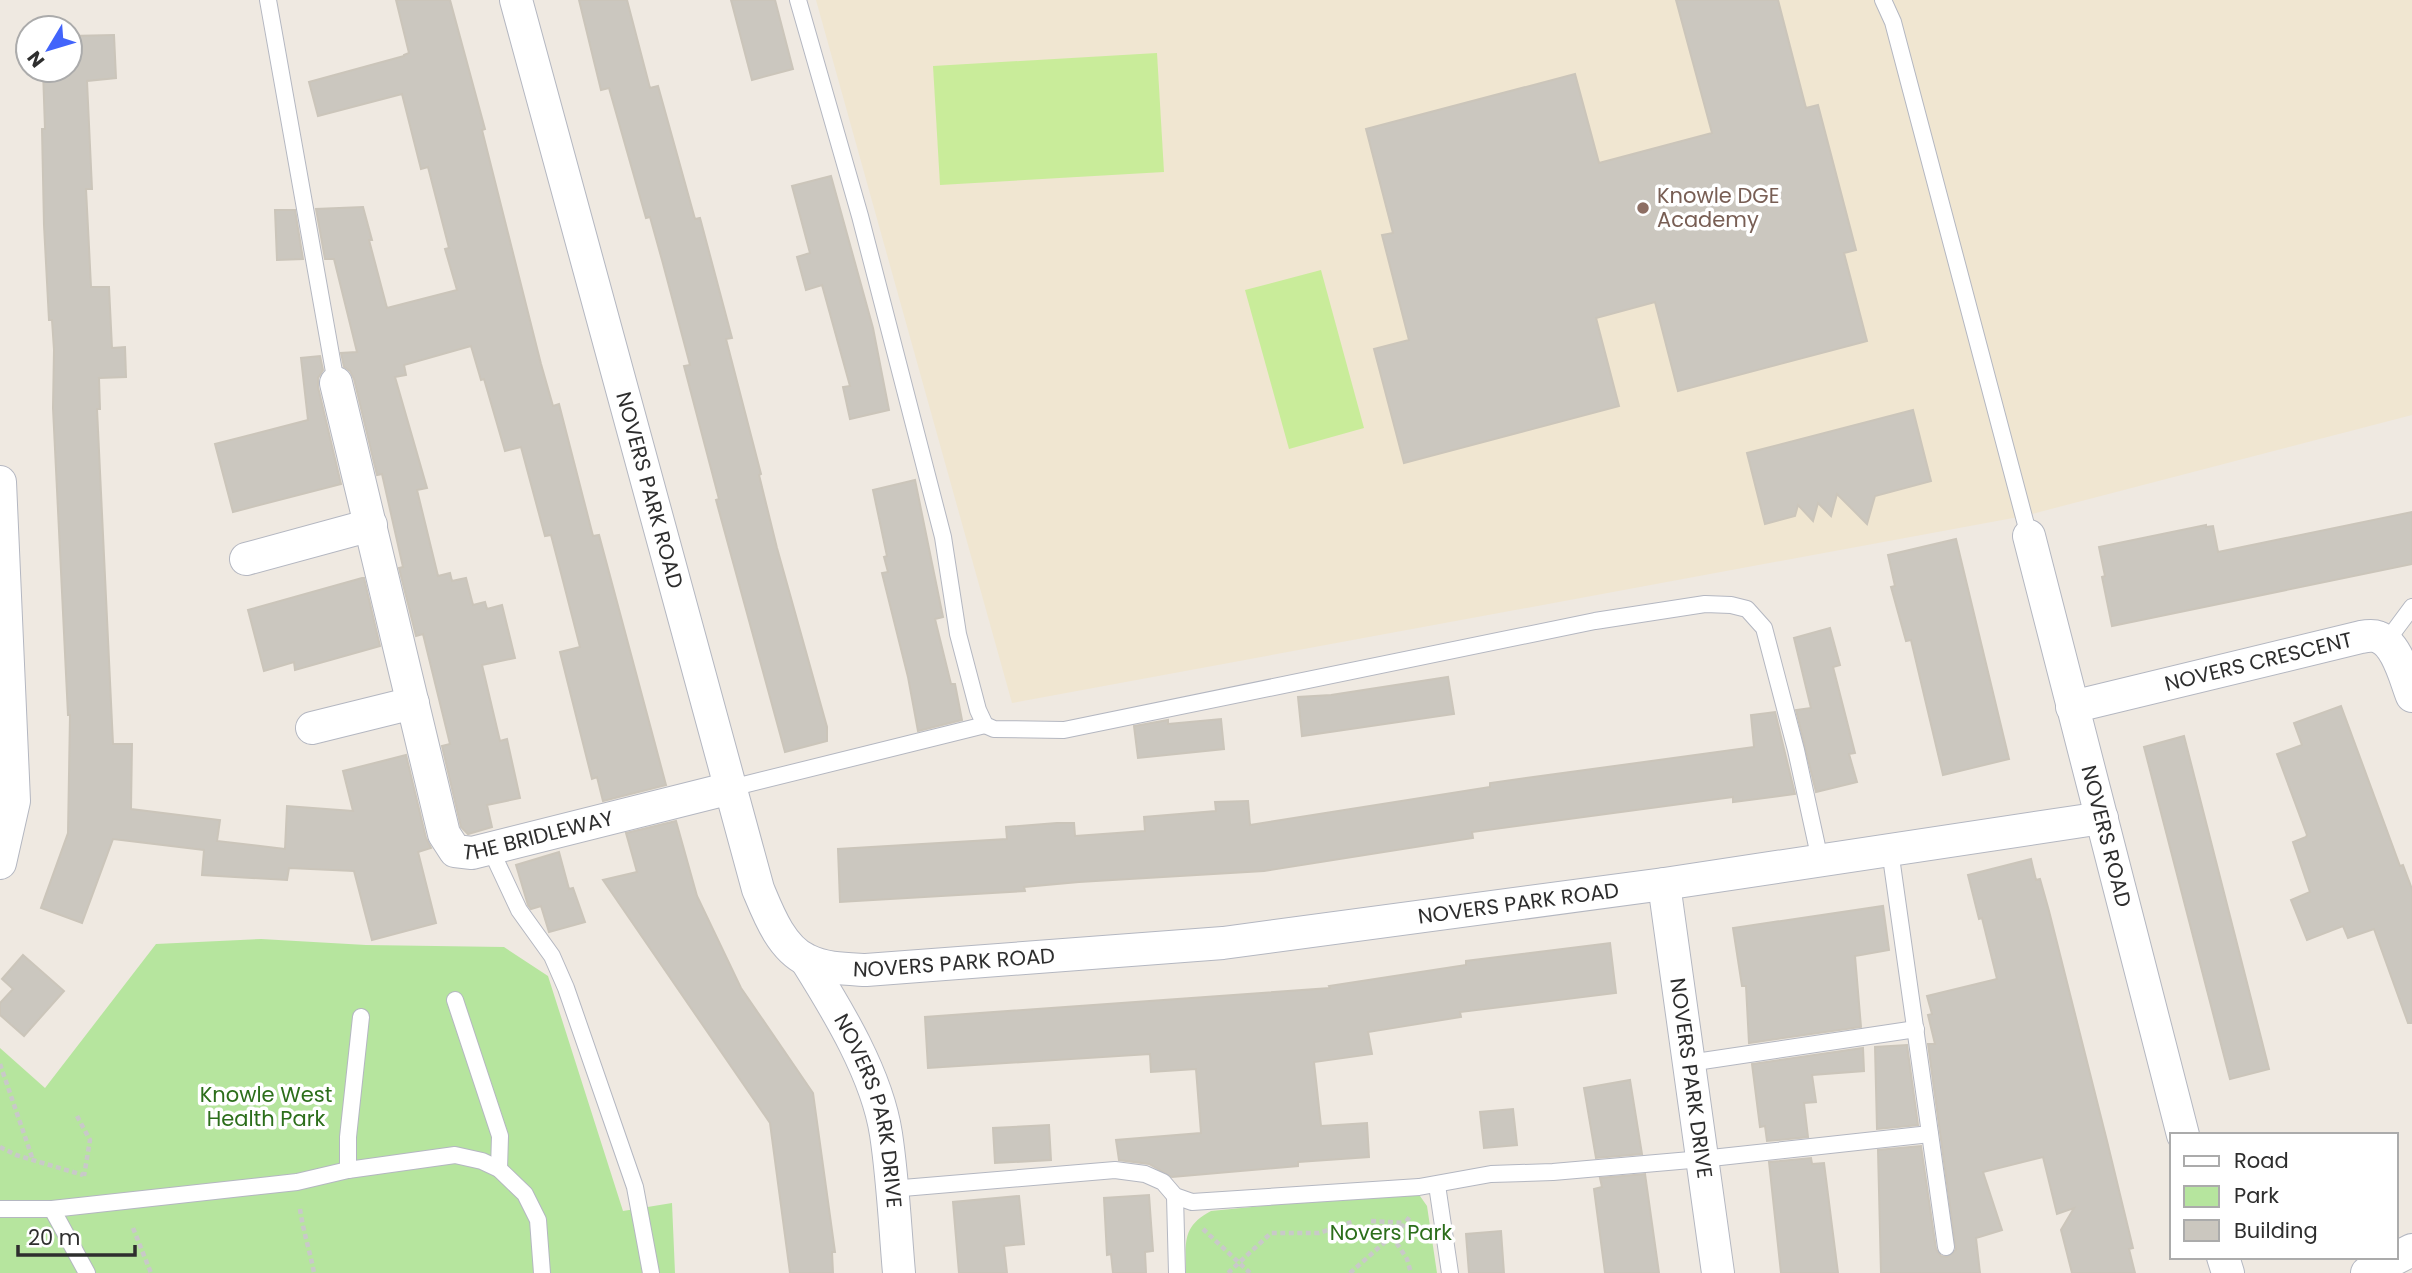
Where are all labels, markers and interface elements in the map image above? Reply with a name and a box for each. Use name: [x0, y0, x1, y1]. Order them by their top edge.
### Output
north arrow: [14, 14, 84, 84]
text: N: [21, 45, 51, 73]
place label: Knowle DGE Academy: [1657, 181, 1779, 234]
marker: Knowle DGE Academy: [1635, 200, 1651, 216]
street label: NOVERS PARK ROAD: [609, 388, 691, 592]
street label: NOVERS CRESCENT: [2162, 625, 2355, 698]
street label: NOVERS ROAD: [2075, 762, 2139, 910]
street label: THE BRIDLEWAY: [461, 803, 616, 867]
street label: NOVERS PARK ROAD: [1416, 875, 1621, 931]
street label: NOVERS PARK ROAD: [852, 941, 1056, 984]
street label: NOVERS PARK DRIVE: [1663, 976, 1720, 1180]
street label: NOVERS PARK DRIVE: [827, 1008, 909, 1209]
park label: Knowle West Health Park: [200, 1080, 332, 1133]
legend: [2170, 1133, 2398, 1259]
text: Road: [2234, 1146, 2289, 1175]
text: Park: [2234, 1181, 2279, 1210]
scale bar: [18, 1214, 135, 1258]
text: Building: [2234, 1216, 2318, 1245]
park label: Novers Park: [1330, 1218, 1452, 1247]
text: 20 m: [28, 1223, 81, 1252]

